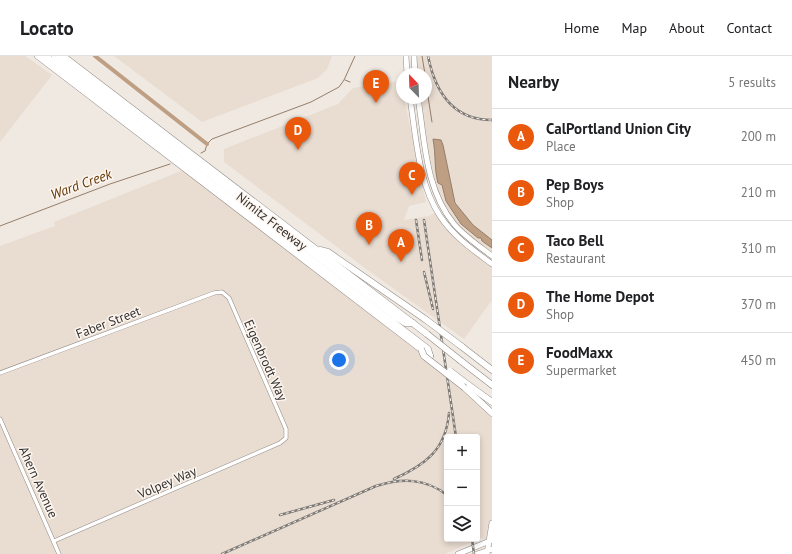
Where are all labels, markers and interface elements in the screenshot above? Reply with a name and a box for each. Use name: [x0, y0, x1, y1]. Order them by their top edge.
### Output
text: Locato: [20, 16, 74, 40]
text: Home: [564, 19, 599, 37]
text: Map: [621, 19, 647, 37]
text: About: [669, 19, 705, 37]
text: Contact: [727, 19, 772, 37]
north arrow: [396, 68, 432, 104]
pin: E: [363, 70, 389, 103]
text: Nearby: [508, 71, 559, 93]
text: 5 results: [728, 74, 776, 91]
pin: D: [285, 117, 311, 150]
text: CalPortland Union City: [546, 119, 691, 138]
text: A: [517, 128, 525, 145]
text: 200 m: [741, 128, 776, 145]
text: Place: [546, 138, 576, 155]
pin: C: [399, 162, 425, 195]
water label: Ward Creek: [48, 164, 115, 203]
text: Pep Boys: [546, 175, 604, 194]
text: B: [517, 184, 525, 201]
text: 210 m: [741, 184, 776, 201]
street label: Nimitz Freeway: [233, 188, 311, 254]
text: Shop: [546, 194, 574, 211]
pin: B: [356, 212, 382, 245]
pin: A: [388, 229, 414, 262]
text: Taco Bell: [546, 231, 604, 250]
text: C: [517, 240, 525, 257]
text: 310 m: [741, 240, 776, 257]
text: Restaurant: [546, 250, 605, 267]
text: The Home Depot: [546, 287, 654, 306]
text: D: [517, 296, 525, 313]
text: 370 m: [741, 296, 776, 313]
street label: Faber Street: [73, 302, 143, 343]
text: Shop: [546, 306, 574, 323]
street label: Eigenbrodt Way: [240, 317, 291, 403]
text: FoodMaxx: [546, 343, 613, 362]
your location: [329, 350, 349, 370]
text: E: [518, 352, 524, 369]
text: 450 m: [741, 352, 776, 369]
text: Supermarket: [546, 362, 616, 379]
map controls: [444, 434, 480, 542]
button: +: [444, 434, 480, 470]
street label: Ahern Avenue: [15, 444, 62, 521]
street label: Volpey Way: [134, 462, 199, 503]
button: −: [444, 470, 480, 506]
button: layers: [444, 506, 480, 542]

